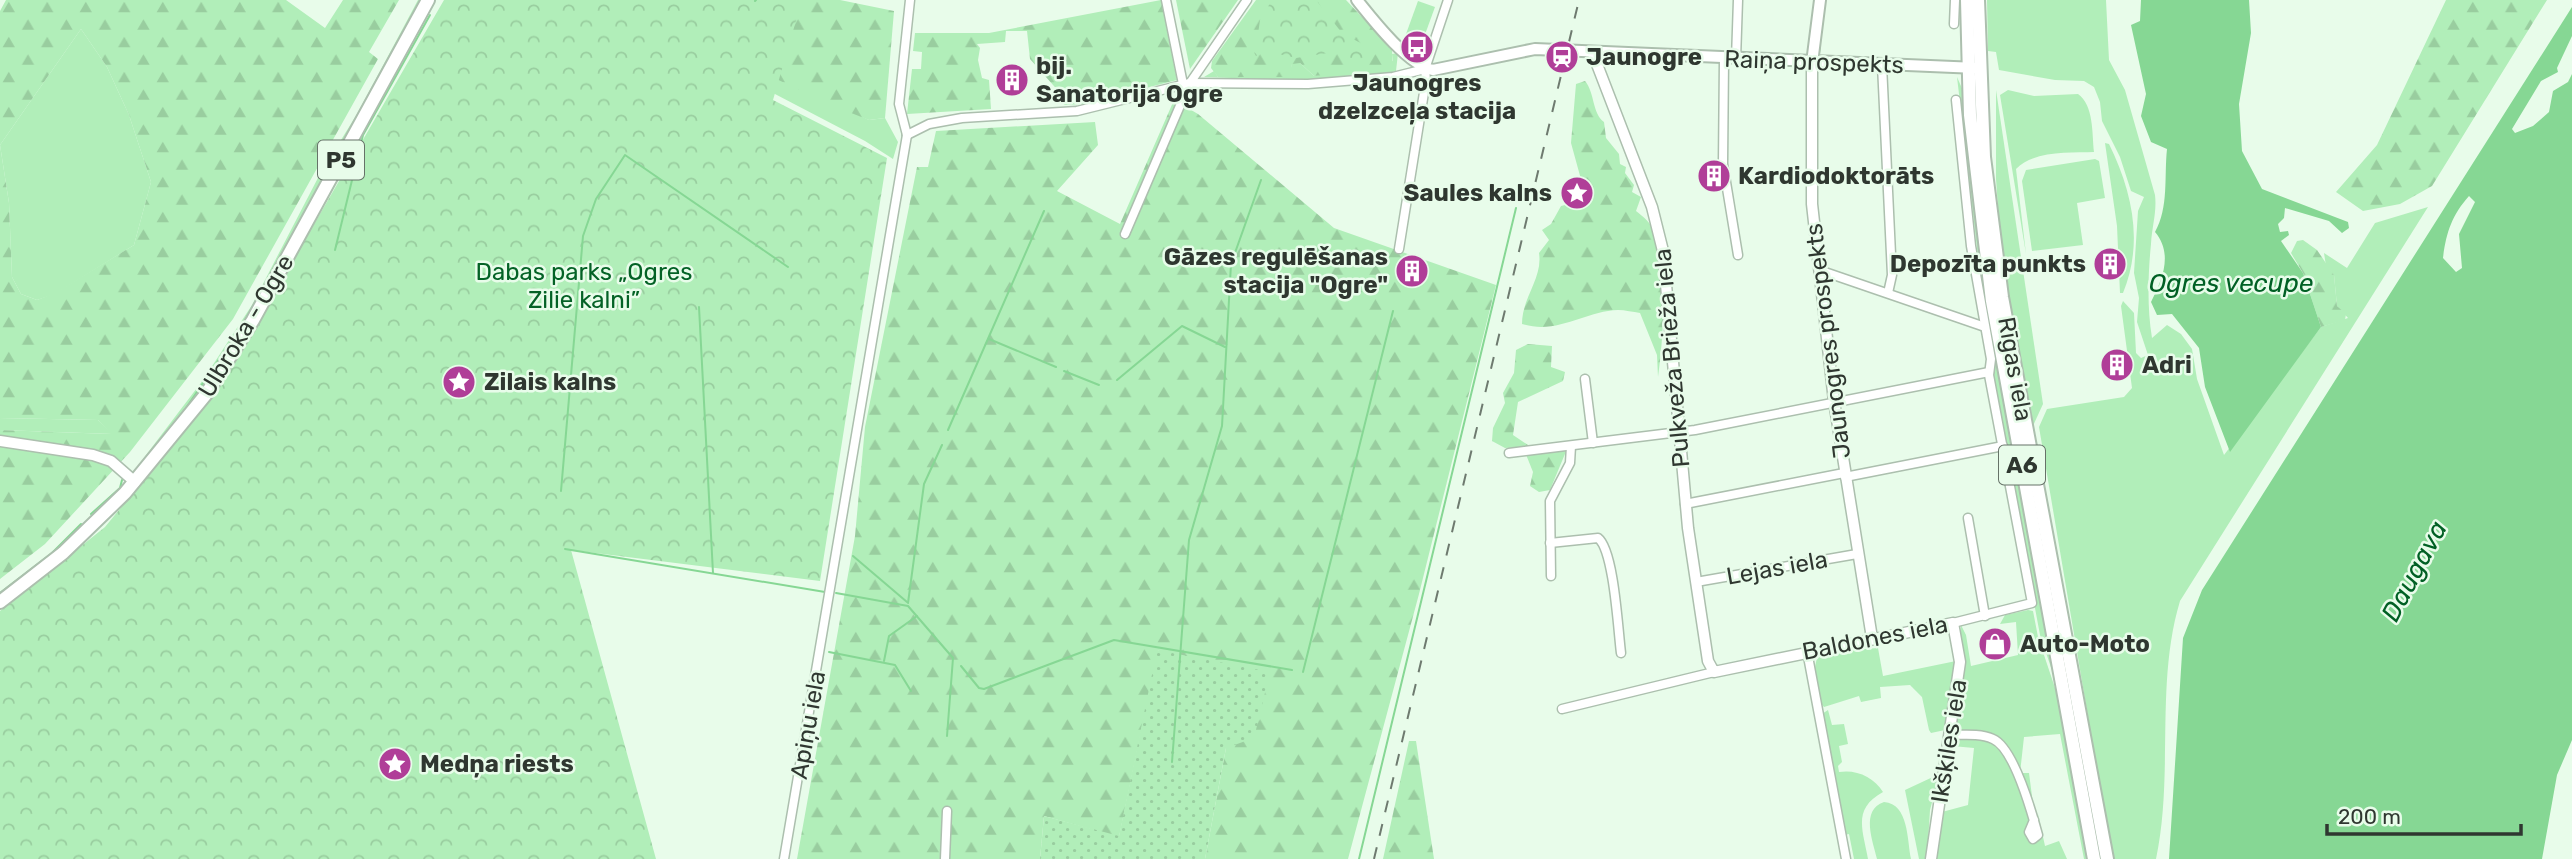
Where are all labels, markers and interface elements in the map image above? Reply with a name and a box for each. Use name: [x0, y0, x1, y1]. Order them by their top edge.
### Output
bus stop icon: Jaunogres dzelzceļa stacija: [1398, 28, 1436, 66]
station icon: Jaunogre: [1543, 38, 1581, 76]
place label: Jaunogre: [1586, 43, 1702, 71]
street label: Raiņa prospekts: [1724, 45, 1904, 79]
place label: bij. Sanatorija Ogre: [1036, 52, 1223, 108]
building icon: bij. Sanatorija Ogre: [993, 61, 1031, 99]
place label: Jaunogres dzelzceļa stacija: [1318, 69, 1516, 125]
road number: P5: [318, 140, 364, 180]
building icon: Kardiodoktorāts: [1695, 157, 1733, 195]
place label: Kardiodoktorāts: [1738, 162, 1934, 190]
place icon: Saules kalns: [1558, 174, 1596, 212]
place label: Saules kalns: [1404, 179, 1552, 207]
street label: Jaunogres prospekts: [1800, 222, 1856, 460]
place label: Gāzes regulēšanas stacija "Ogre": [1164, 243, 1388, 299]
building icon: Depozīta punkts: [2091, 245, 2129, 283]
street label: Pulkveža Brieža iela: [1648, 247, 1696, 469]
street label: Ulbroka - Ogre: [192, 250, 300, 402]
place label: Depozīta punkts: [1890, 250, 2086, 278]
building icon: Gāzes regulēšanas stacija "Ogre": [1393, 252, 1431, 290]
park label: Dabas parks „Ogres Zilie kalni”: [476, 258, 692, 314]
water label: Ogres vecupe: [2149, 268, 2314, 299]
street label: Rīgas iela: [1992, 315, 2038, 423]
building icon: Adri: [2098, 346, 2136, 384]
place label: Adri: [2142, 351, 2192, 379]
place icon: Zilais kalns: [440, 363, 478, 401]
place label: Zilais kalns: [484, 368, 616, 396]
road number: A6: [1999, 446, 2045, 485]
water label: Daugava: [2375, 516, 2454, 627]
street label: Lejas iela: [1724, 545, 1830, 591]
street label: Baldones iela: [1800, 610, 1950, 666]
shop icon: Auto-Moto: [1976, 625, 2014, 663]
place label: Auto-Moto: [2020, 630, 2150, 658]
street label: Apiņu iela: [785, 669, 831, 781]
street label: Ikšķiles iela: [1925, 677, 1973, 805]
place icon: Medņa riests: [376, 745, 414, 783]
place label: Medņa riests: [420, 750, 574, 778]
scale bar: [2327, 792, 2521, 836]
text: 200 m: [2338, 804, 2401, 829]

